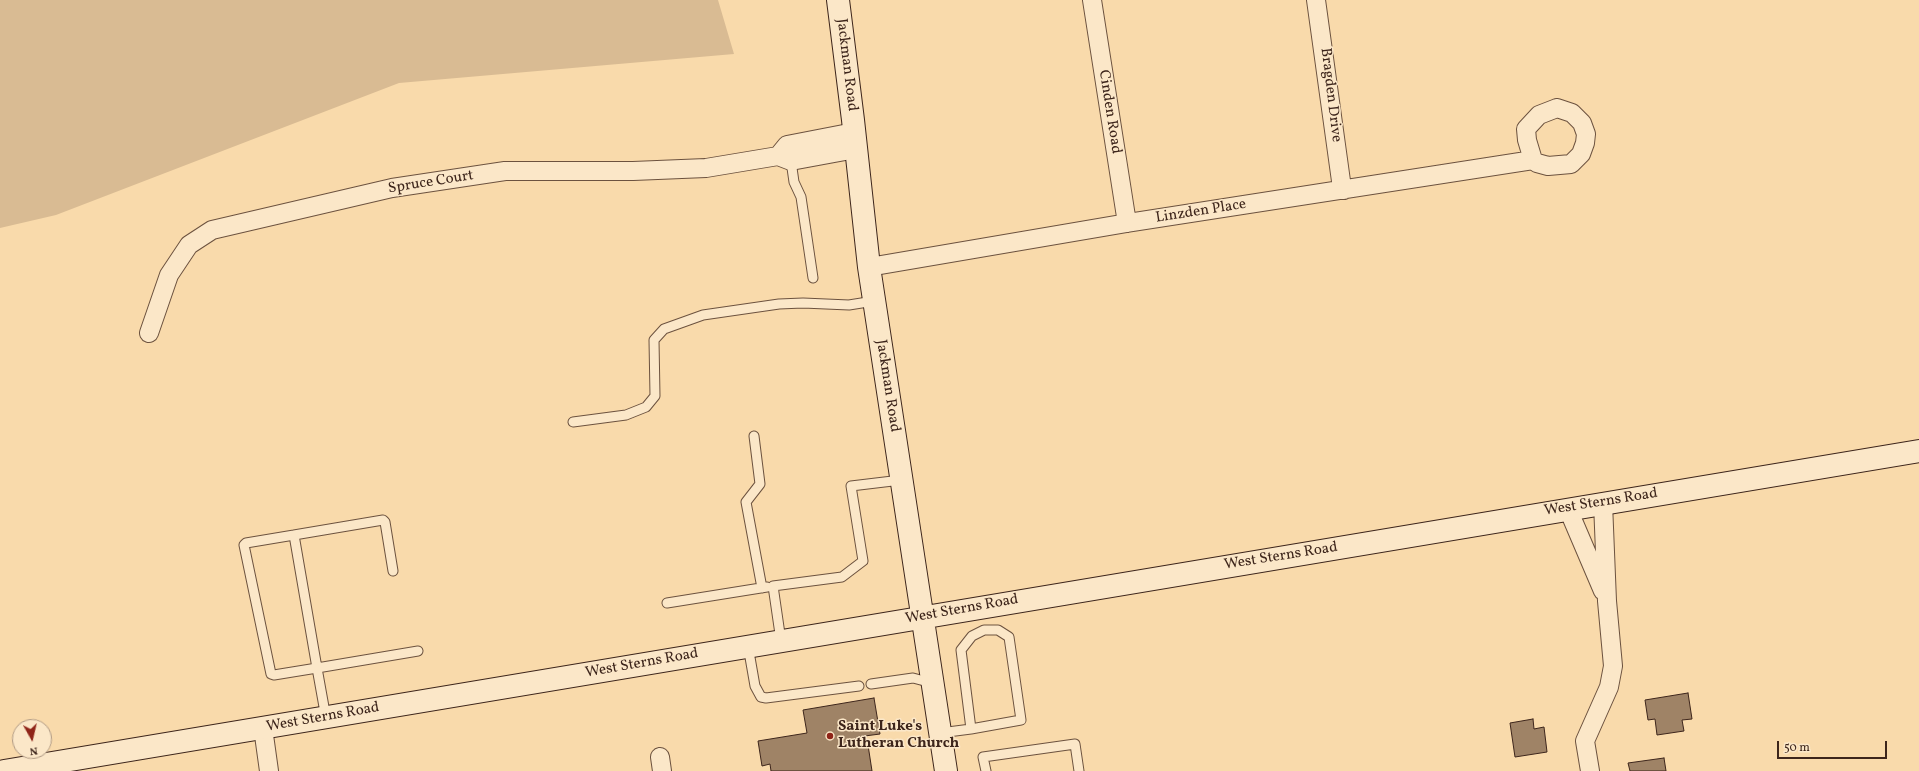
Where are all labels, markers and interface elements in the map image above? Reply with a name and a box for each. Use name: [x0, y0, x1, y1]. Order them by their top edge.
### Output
street label: Jackman Road: [831, 18, 861, 112]
street label: Bragden Drive: [1315, 47, 1345, 143]
street label: Cinden Road: [1093, 69, 1125, 155]
street label: Spruce Court: [387, 167, 475, 199]
street label: Linzden Place: [1154, 196, 1248, 228]
street label: Jackman Road: [871, 338, 903, 434]
street label: West Sterns Road: [1543, 485, 1659, 521]
street label: West Sterns Road: [1223, 539, 1339, 575]
street label: West Sterns Road: [904, 591, 1020, 629]
street label: West Sterns Road: [584, 645, 700, 683]
street label: West Sterns Road: [265, 699, 381, 737]
place label: Saint Luke's Lutheran Church: [838, 718, 959, 753]
north arrow: [12, 719, 52, 759]
marker: Saint Luke's Lutheran Church: [825, 731, 835, 741]
scale bar: [1779, 733, 1889, 759]
text: 50 m: [1784, 740, 1810, 756]
text: N: [29, 742, 39, 758]

